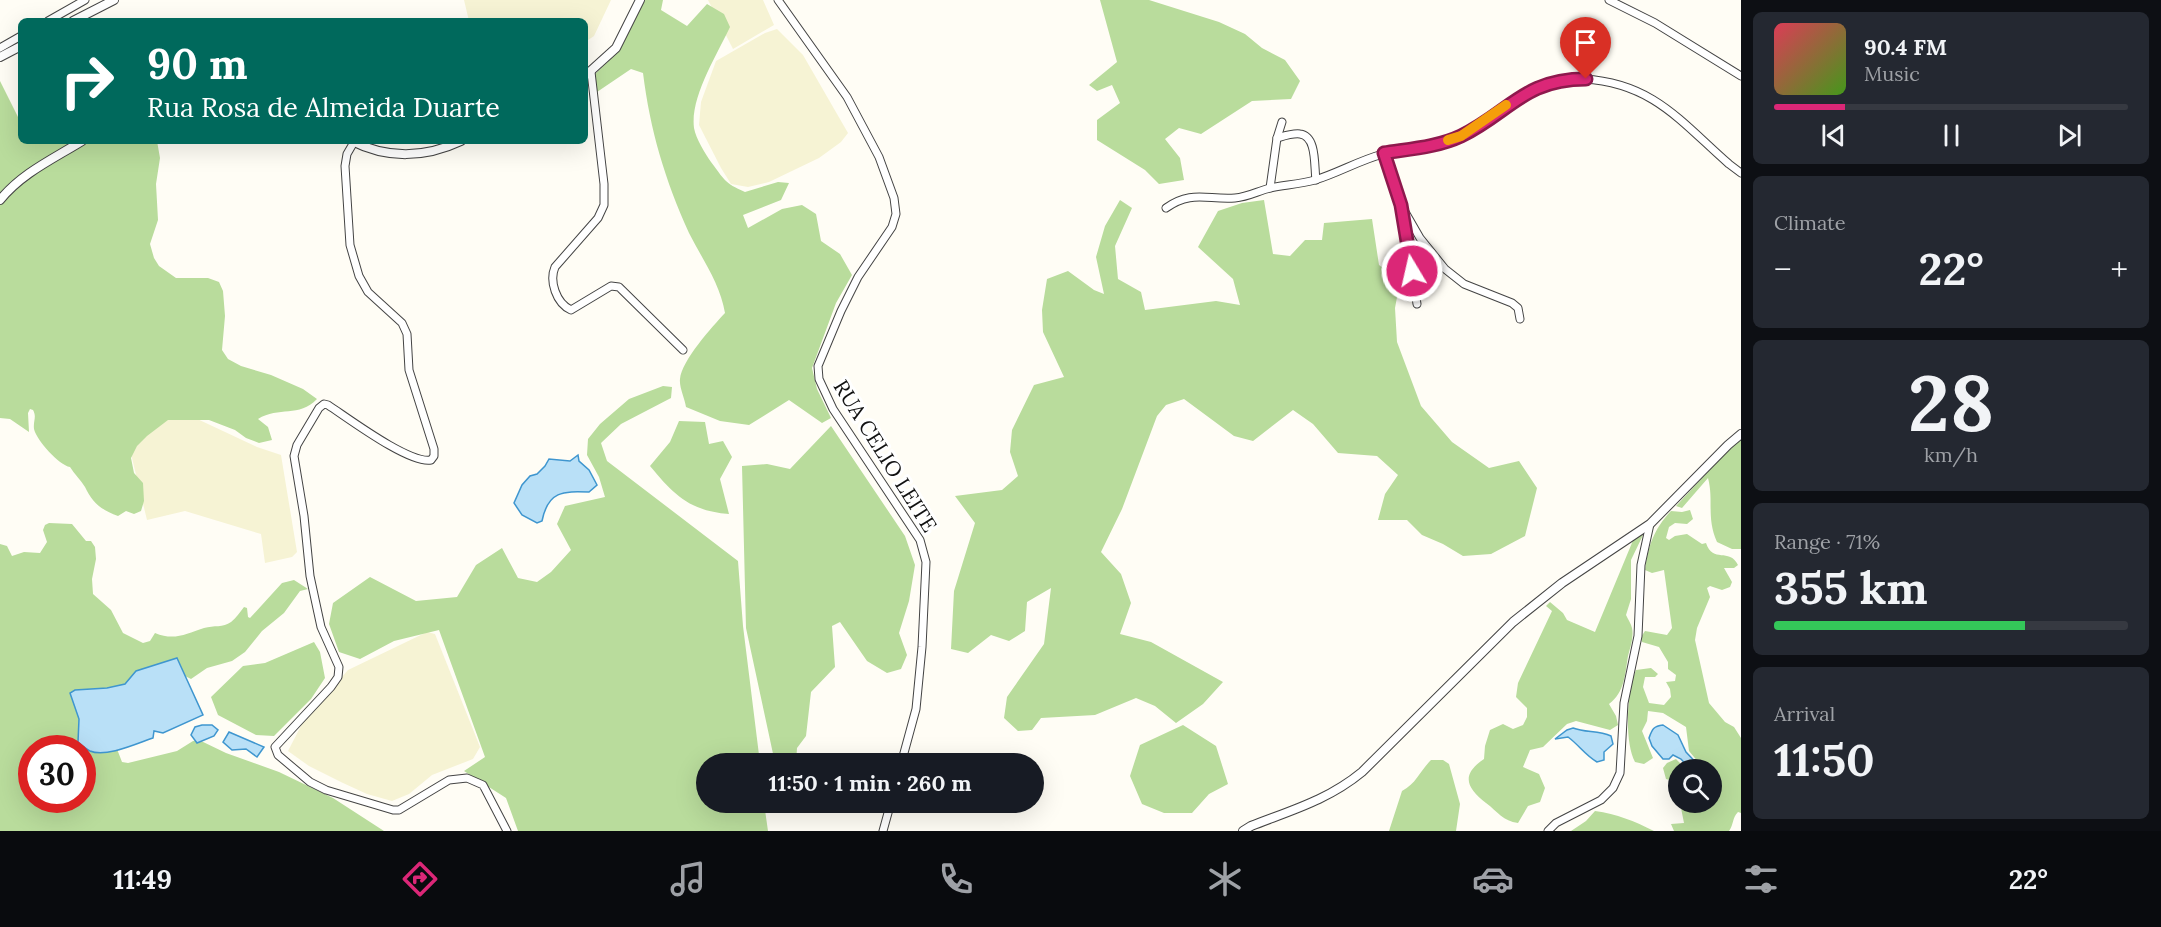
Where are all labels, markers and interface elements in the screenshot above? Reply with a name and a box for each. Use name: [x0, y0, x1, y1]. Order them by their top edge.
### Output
pin: [1560, 17, 1611, 79]
icon: arrive: [1569, 26, 1602, 59]
text: 90.4 FM: [1864, 33, 1947, 61]
text: 90 m: [147, 37, 248, 91]
icon: right: [48, 42, 126, 120]
text: Music: [1864, 61, 1920, 86]
text: Rua Rosa de Almeida Duarte: [147, 90, 500, 124]
icon: previous: [1817, 119, 1850, 152]
icon: pause: [1935, 119, 1968, 152]
icon: next: [2053, 119, 2086, 152]
text: Climate: [1774, 210, 1846, 235]
position arrow: [1380, 239, 1444, 303]
text: 22°: [1918, 240, 1984, 297]
text: −: [1774, 248, 1792, 290]
text: +: [2110, 248, 2128, 290]
text: 28: [1908, 353, 1994, 452]
street label: RUA CELIO LEITE: [828, 375, 943, 537]
text: km/h: [1924, 442, 1978, 467]
text: Range · 71%: [1774, 529, 1880, 554]
text: 355 km: [1774, 559, 1928, 616]
text: Arrival: [1774, 701, 1835, 726]
text: 11:50: [1774, 731, 1875, 788]
speed limit sign: 30: [18, 735, 96, 813]
map controls: [1668, 759, 1722, 813]
button: search: [1668, 759, 1722, 813]
text: 11:50 · 1 min · 260 m: [769, 769, 971, 797]
icon: directions: [399, 858, 441, 900]
icon: music: [667, 858, 709, 900]
icon: phone: [935, 858, 977, 900]
icon: climate: [1204, 858, 1246, 900]
icon: car: [1472, 858, 1514, 900]
icon: filters: [1740, 858, 1782, 900]
text: 11:49: [113, 862, 172, 896]
text: 22°: [2009, 862, 2048, 896]

